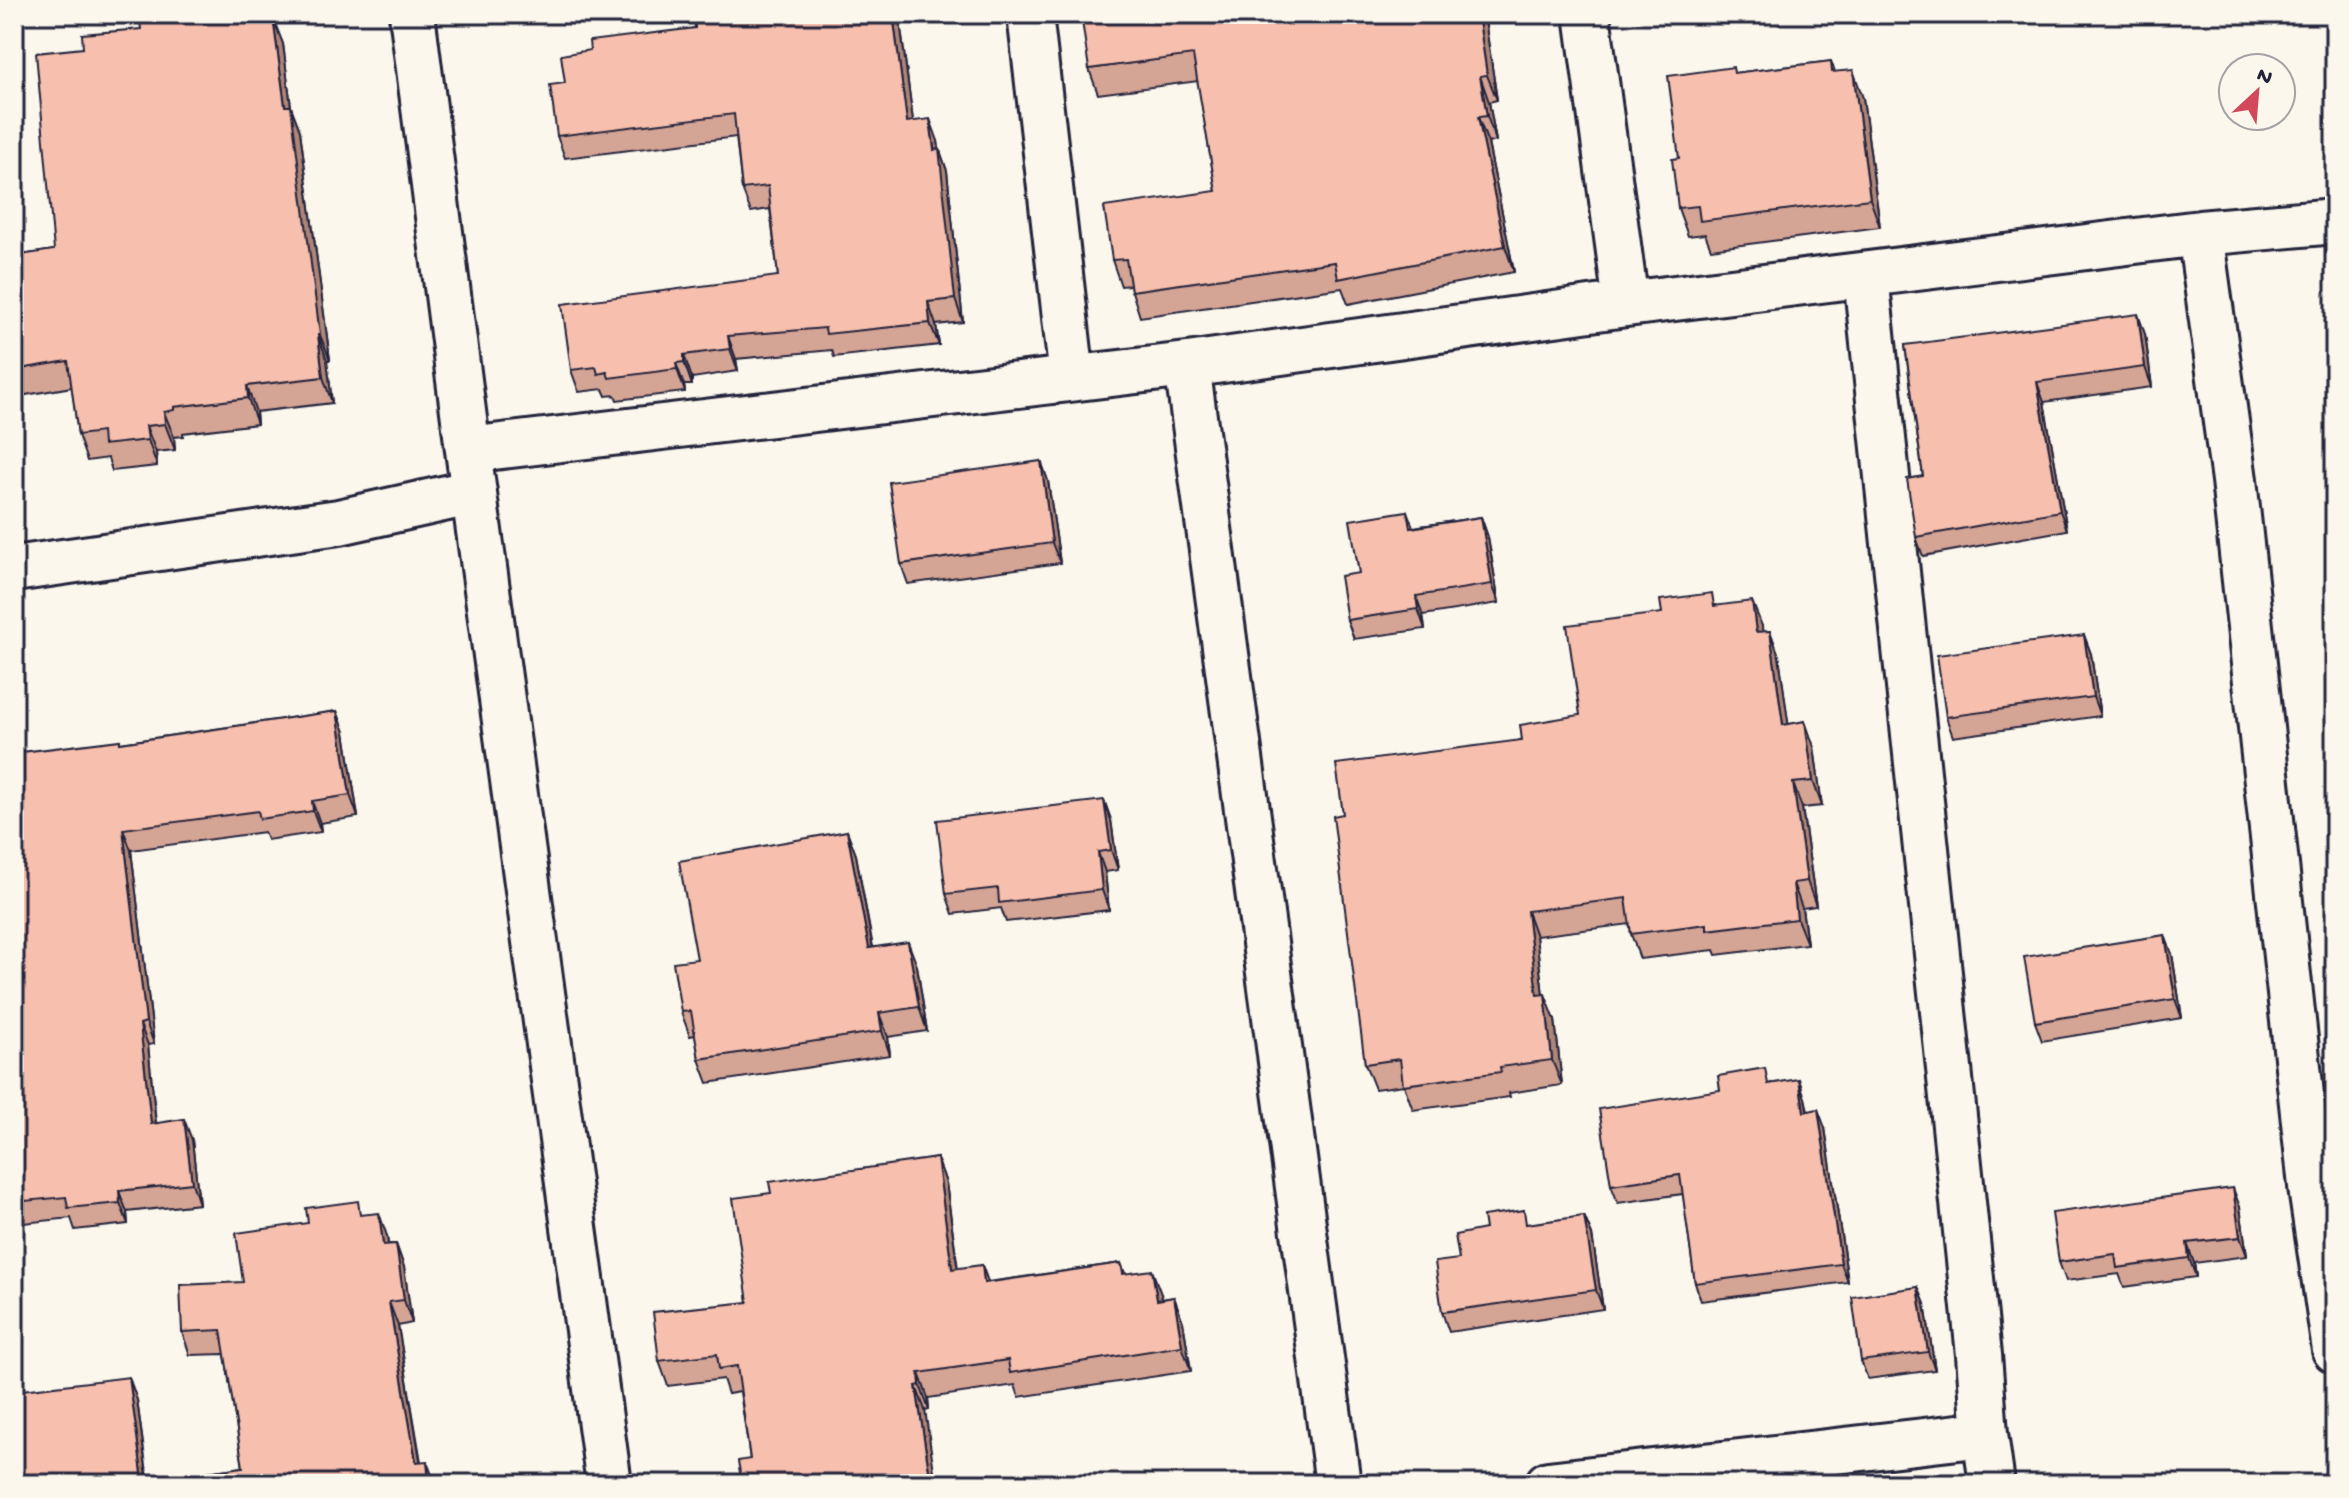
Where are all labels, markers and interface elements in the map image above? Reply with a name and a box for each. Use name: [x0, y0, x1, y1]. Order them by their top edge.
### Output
north arrow: [2217, 52, 2297, 132]
text: N: [2252, 63, 2276, 92]

